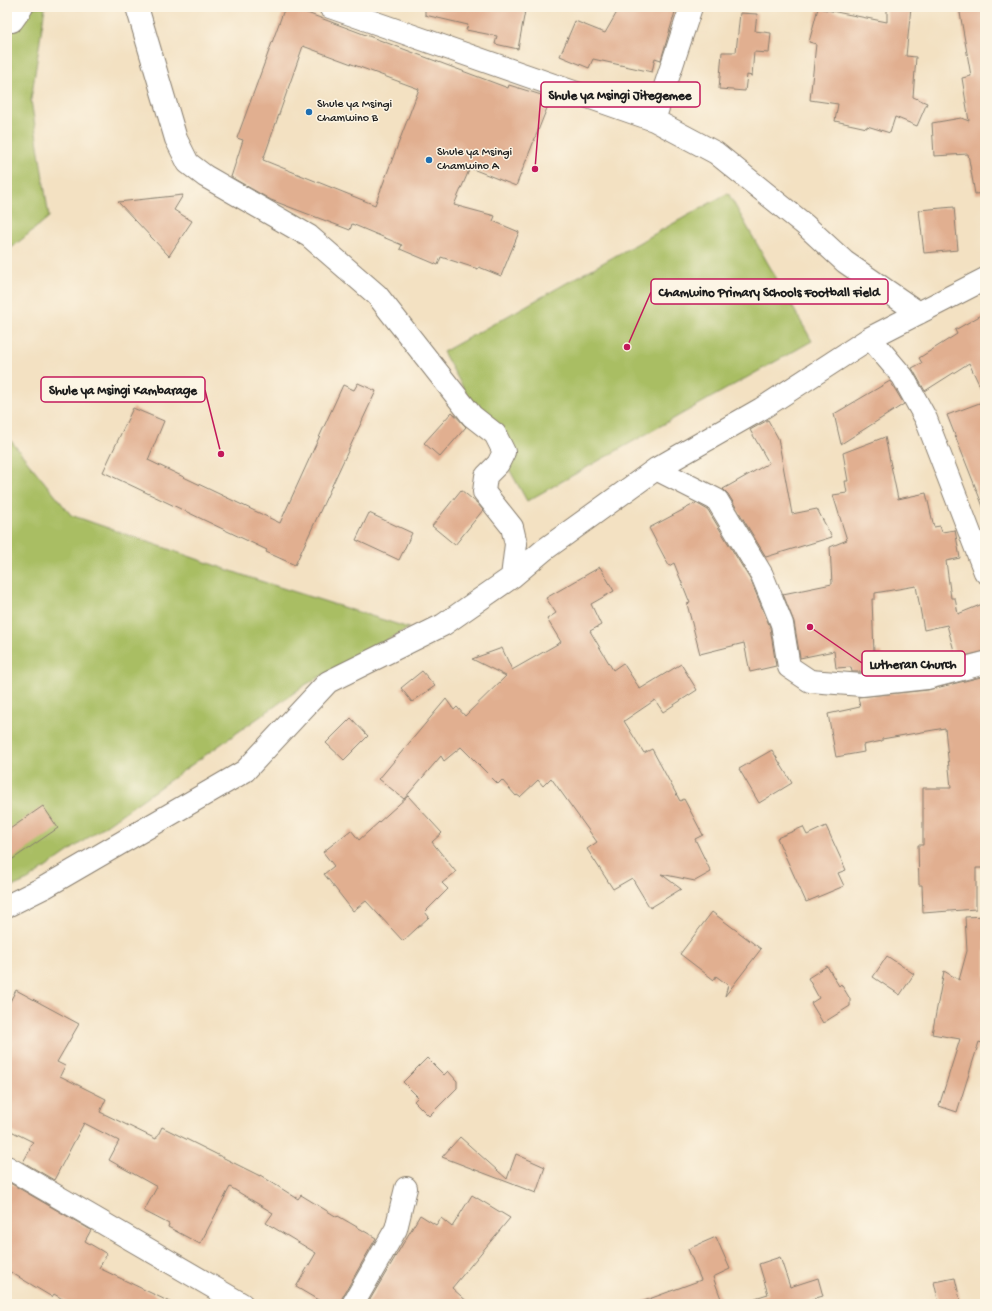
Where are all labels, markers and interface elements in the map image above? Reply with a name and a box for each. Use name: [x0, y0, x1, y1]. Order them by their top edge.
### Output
callout: Shule ya Msingi Jitegemee: [541, 82, 700, 107]
text: Shule ya Msingi Jitegemee: [548, 89, 693, 104]
place label: Shule ya Msingi Chamwino B: [317, 98, 393, 126]
marker: Shule ya Msingi Chamwino B: [304, 107, 314, 117]
place label: Shule ya Msingi Chamwino A: [437, 146, 513, 174]
marker: Shule ya Msingi Chamwino A: [424, 155, 434, 165]
callout: Chamwino Primary Schools Football Field: [651, 279, 888, 304]
text: Chamwino Primary Schools Football Field: [657, 286, 881, 301]
callout: Shule ya Msingi Kambarage: [41, 377, 205, 402]
text: Shule ya Msingi Kambarage: [49, 384, 198, 399]
callout: Lutheran Church: [862, 651, 965, 676]
text: Lutheran Church: [869, 658, 957, 673]

